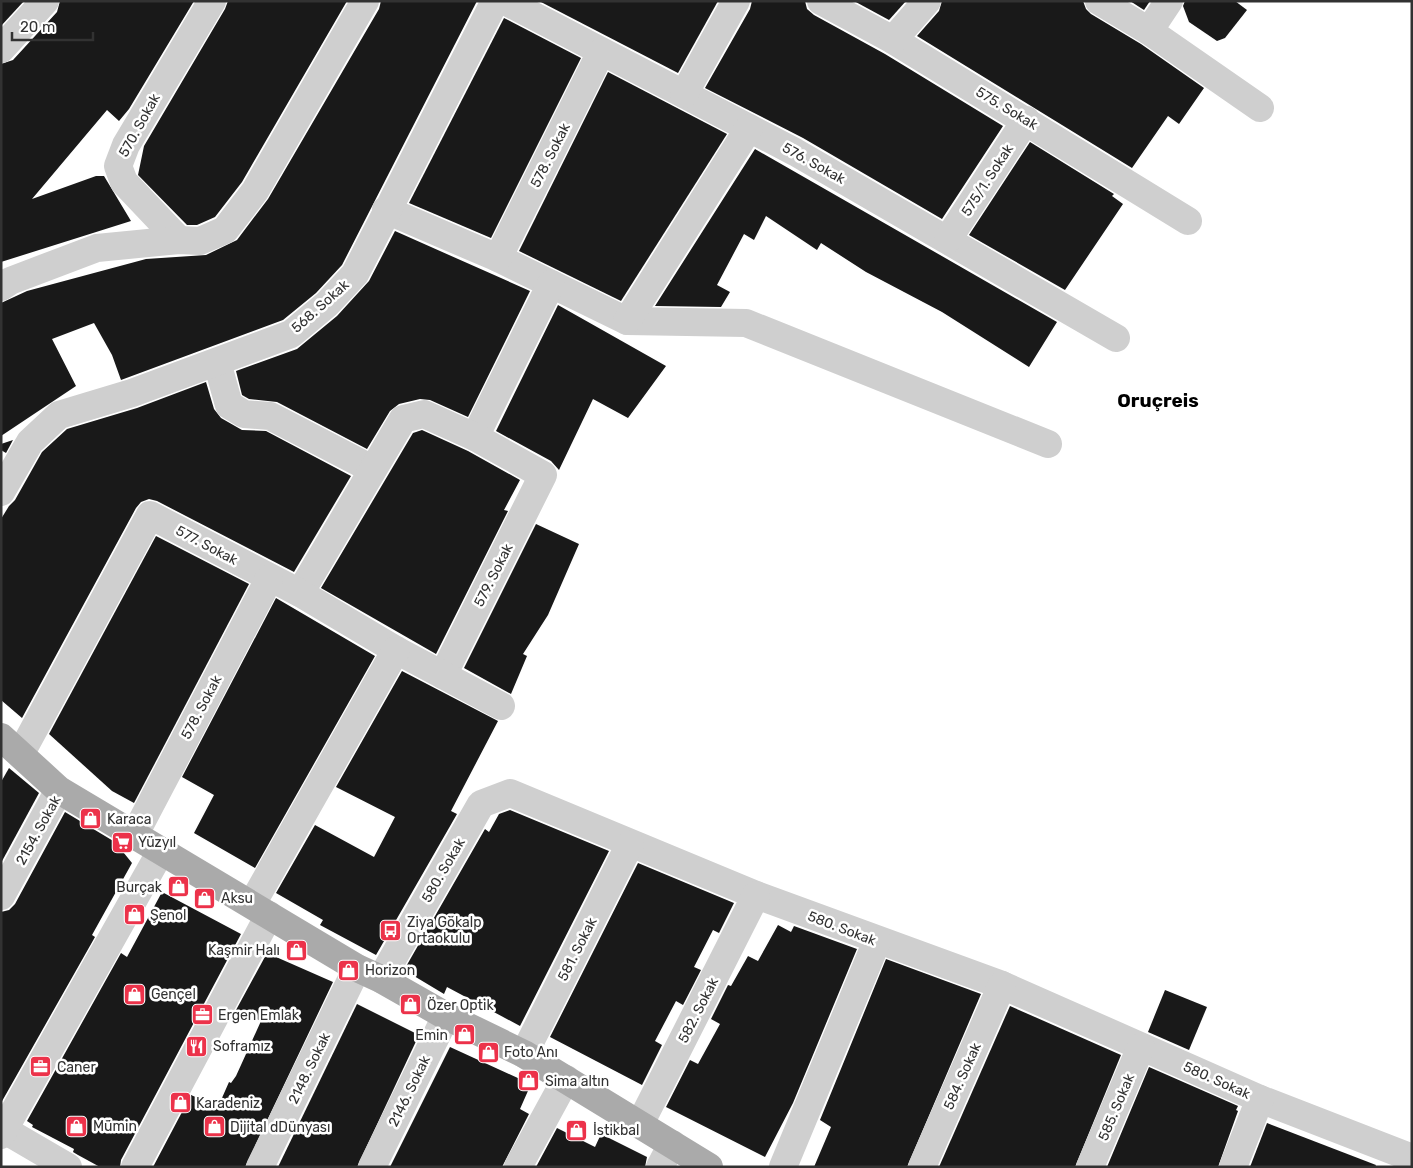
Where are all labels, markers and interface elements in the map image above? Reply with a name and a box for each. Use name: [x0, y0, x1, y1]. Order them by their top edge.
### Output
scale bar: [12, 10, 94, 42]
text: 20 m: [20, 18, 55, 36]
street label: 575. Sokak: [973, 83, 1042, 134]
street label: 570. Sokak: [115, 90, 164, 160]
street label: 578. Sokak: [527, 119, 574, 190]
street label: 576. Sokak: [779, 139, 849, 188]
street label: 575/1. Sokak: [958, 141, 1017, 219]
street label: 568. Sokak: [288, 276, 353, 337]
district label: Oruçreis: [1117, 389, 1199, 412]
street label: 577. Sokak: [173, 522, 241, 569]
street label: 579. Sokak: [470, 540, 517, 610]
street label: 578. Sokak: [178, 672, 226, 742]
street label: 2154. Sokak: [12, 792, 65, 868]
shop icon: Karaca: [79, 807, 103, 831]
place label: Karaca: [107, 811, 151, 828]
supermarket icon: Yüzyıl: [110, 830, 134, 854]
place label: Yüzyıl: [138, 834, 176, 851]
street label: 580. Sokak: [418, 834, 469, 906]
shop icon: Burçak: [166, 875, 190, 899]
place label: Burçak: [116, 879, 163, 896]
shop icon: Aksu: [193, 886, 217, 910]
place label: Aksu: [221, 890, 253, 907]
shop icon: Şenol: [122, 903, 146, 927]
place label: Şenol: [150, 907, 186, 924]
street label: 580. Sokak: [805, 908, 879, 950]
place label: Ziya Gökalp Ortaokulu: [407, 914, 482, 947]
street label: 581. Sokak: [554, 914, 601, 984]
bus stop icon: Ziya Gökalp Ortaokulu: [379, 918, 403, 942]
shop icon: Kaşmir Halı: [284, 938, 308, 962]
place label: Kaşmir Halı: [208, 942, 280, 959]
shop icon: Horizon: [337, 958, 361, 982]
place label: Horizon: [365, 962, 415, 979]
street label: 582. Sokak: [675, 974, 723, 1046]
shop icon: Gençel: [123, 982, 147, 1006]
place label: Gençel: [151, 986, 196, 1003]
shop icon: Özer Optik: [399, 993, 423, 1017]
place label: Özer Optik: [427, 997, 494, 1014]
office icon: Ergen Emlak: [190, 1003, 214, 1027]
place label: Ergen Emlak: [218, 1007, 300, 1024]
shop icon: Emin: [452, 1023, 476, 1047]
place label: Emin: [415, 1027, 448, 1044]
street label: 2148. Sokak: [285, 1029, 334, 1107]
restaurant icon: Soframız: [185, 1034, 209, 1058]
place label: Soframız: [213, 1038, 271, 1055]
street label: 584. Sokak: [940, 1039, 985, 1112]
shop icon: Foto Anı: [476, 1040, 500, 1064]
place label: Foto Anı: [504, 1044, 558, 1061]
street label: 2146. Sokak: [385, 1052, 434, 1130]
office icon: Caner: [29, 1055, 53, 1079]
street label: 580. Sokak: [1181, 1058, 1254, 1103]
place label: Caner: [57, 1059, 96, 1076]
shop icon: Sima altın: [517, 1069, 541, 1093]
street label: 585. Sokak: [1095, 1070, 1138, 1143]
place label: Sima altın: [545, 1073, 609, 1090]
shop icon: Karadeniz: [168, 1091, 192, 1115]
place label: Karadeniz: [196, 1095, 260, 1112]
shop icon: Mümin: [65, 1114, 89, 1138]
shop icon: Dijital dDünyası: [202, 1115, 226, 1139]
place label: Mümin: [93, 1118, 137, 1135]
shop icon: İstikbal: [565, 1118, 589, 1142]
place label: Dijital dDünyası: [230, 1119, 330, 1136]
place label: İstikbal: [593, 1122, 640, 1139]

